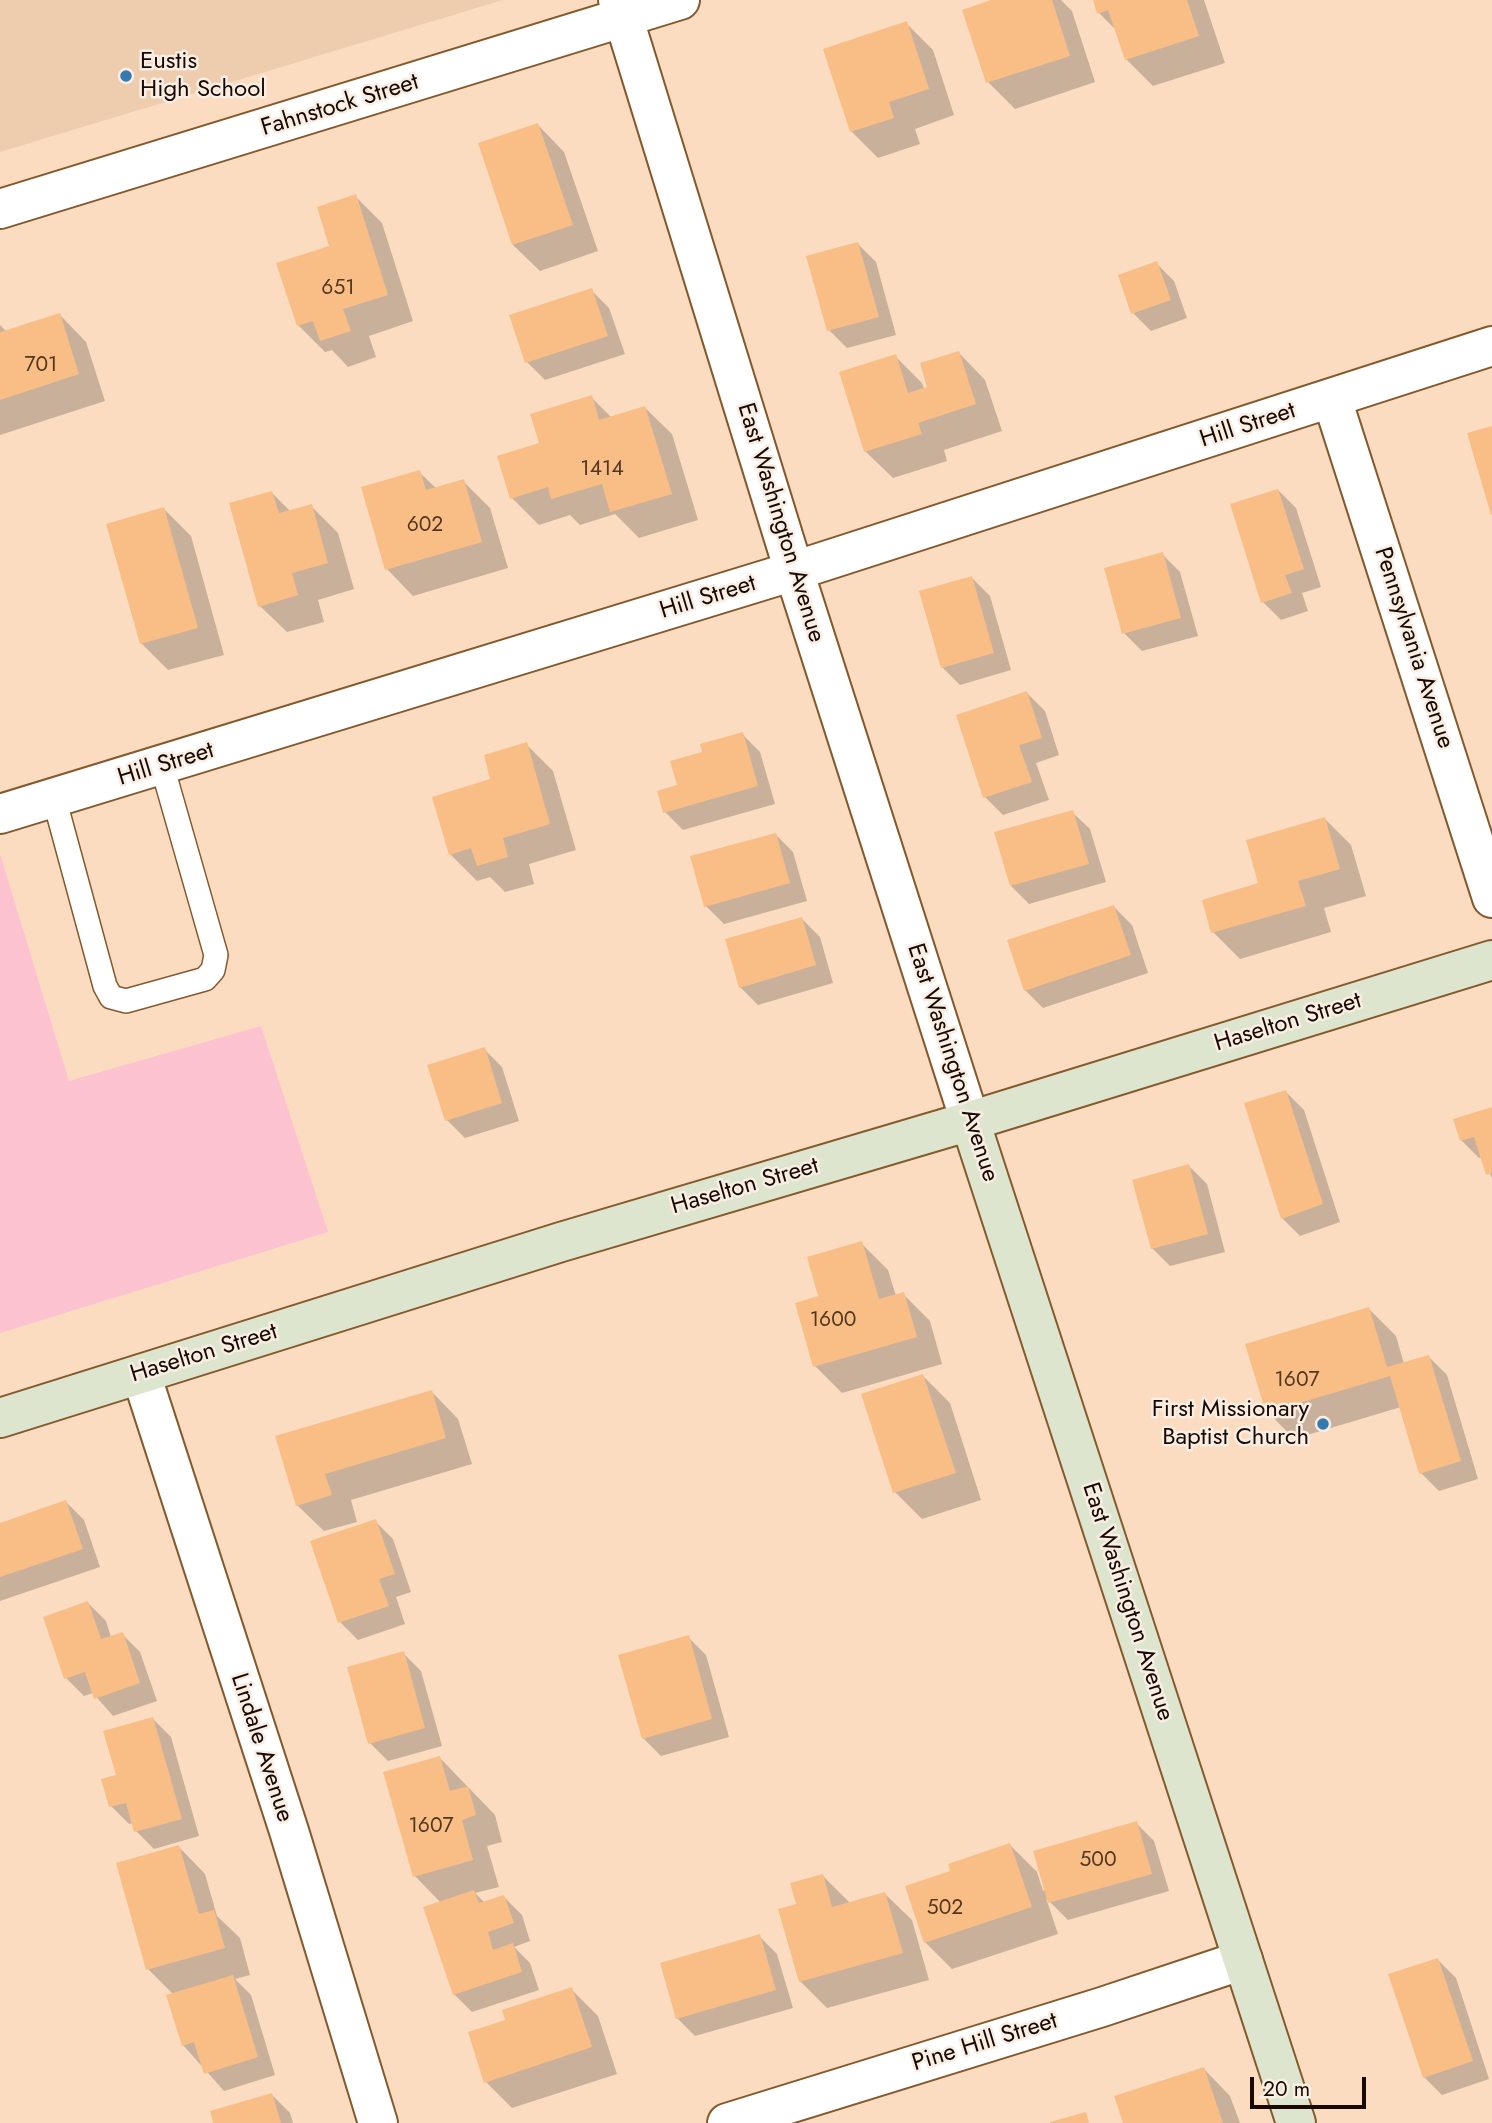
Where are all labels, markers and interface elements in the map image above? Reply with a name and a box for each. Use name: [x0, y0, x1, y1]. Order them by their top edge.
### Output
place label: Eustis High School: [140, 48, 266, 104]
marker: Eustis High School: [118, 68, 134, 84]
street label: Fahnstock Street: [258, 68, 422, 144]
house number: 651: [321, 276, 355, 302]
house number: 701: [24, 353, 58, 379]
street label: Hill Street: [1197, 397, 1299, 455]
street label: East Washington Avenue: [730, 400, 830, 646]
house number: 1414: [580, 457, 624, 483]
house number: 602: [407, 513, 443, 539]
street label: Pennsylvania Avenue: [1367, 544, 1459, 752]
street label: Hill Street: [656, 570, 760, 626]
street label: Hill Street: [114, 737, 218, 793]
street label: East Washington Avenue: [900, 940, 1004, 1186]
street label: Haselton Street: [1211, 987, 1365, 1059]
street label: Haselton Street: [668, 1152, 822, 1222]
house number: 1600: [810, 1308, 856, 1334]
street label: Haselton Street: [127, 1318, 281, 1390]
house number: 1607: [1274, 1368, 1320, 1394]
place label: First Missionary Baptist Church: [1152, 1396, 1309, 1452]
marker: First Missionary Baptist Church: [1315, 1416, 1331, 1432]
street label: East Washington Avenue: [1075, 1479, 1179, 1725]
street label: Lindale Avenue: [223, 1670, 299, 1826]
house number: 1607: [408, 1814, 454, 1840]
house number: 500: [1079, 1848, 1117, 1874]
house number: 502: [927, 1896, 963, 1922]
street label: Pine Hill Street: [909, 2007, 1061, 2079]
scale bar: [1254, 2064, 1370, 2108]
text: 20 m: [1263, 2074, 1310, 2104]

